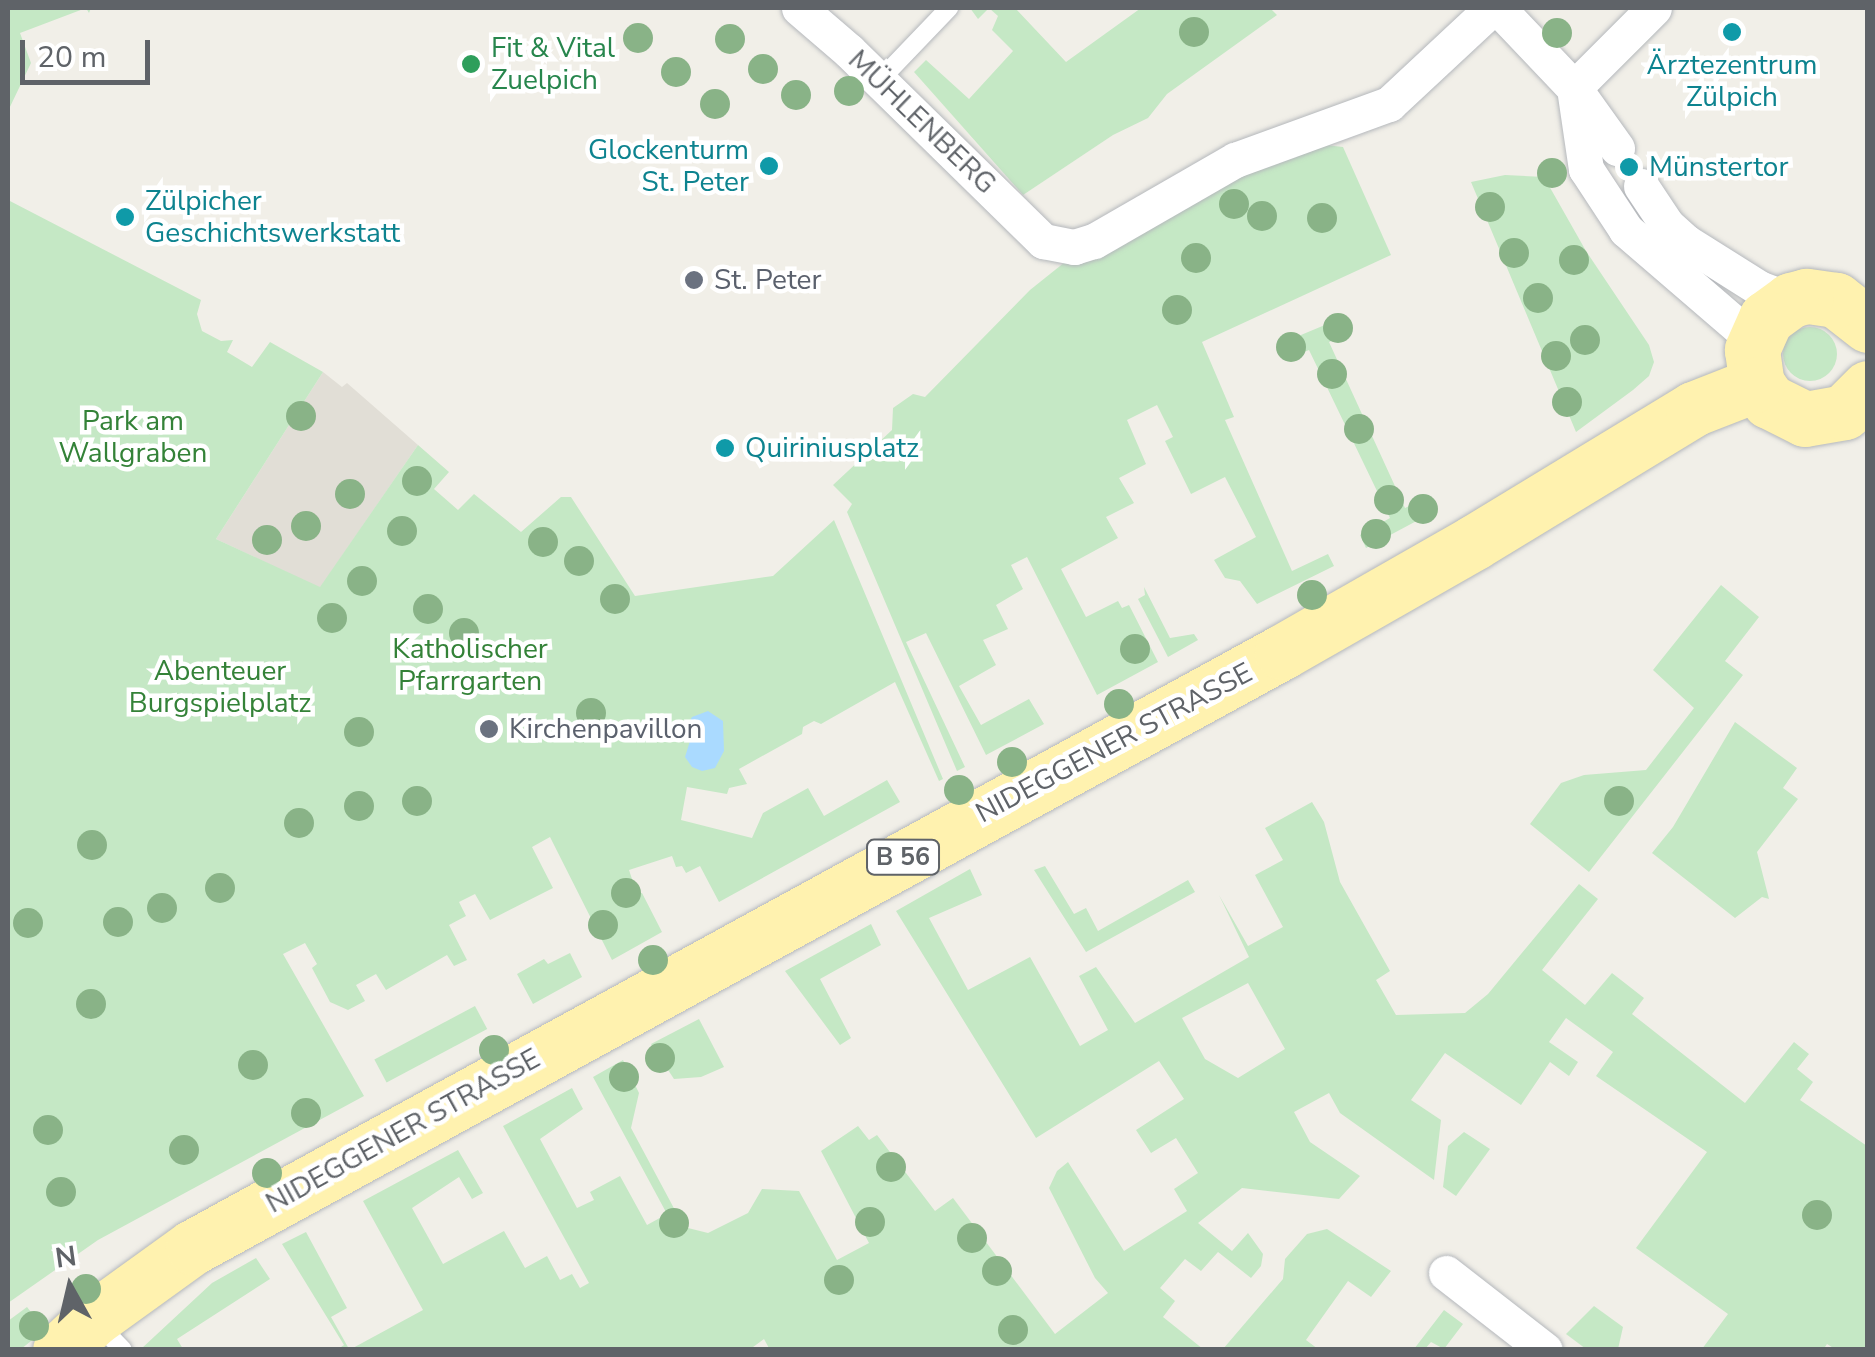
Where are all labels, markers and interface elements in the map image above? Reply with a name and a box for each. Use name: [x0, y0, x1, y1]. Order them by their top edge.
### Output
scale bar: [25, 20, 155, 82]
marker: Ärztezentrum Zülpich: [1721, 21, 1743, 43]
place label: Fit & Vital Zuelpich: [491, 31, 615, 97]
text: 20 m: [37, 37, 106, 78]
street label: MÜHLENBERG: [841, 43, 1003, 201]
place label: Ärztezentrum Zülpich: [1647, 48, 1817, 114]
marker: Fit & Vital Zuelpich: [460, 53, 482, 75]
place label: Glockenturm St. Peter: [588, 133, 749, 199]
place label: Münstertor: [1649, 150, 1788, 184]
marker: Glockenturm St. Peter: [758, 155, 780, 177]
marker: Münstertor: [1618, 156, 1640, 178]
place label: Zülpicher Geschichtswerkstatt: [145, 184, 400, 250]
marker: Zülpicher Geschichtswerkstatt: [114, 206, 136, 228]
place label: St. Peter: [714, 263, 821, 297]
marker: St. Peter: [683, 269, 705, 291]
park label: Park am Wallgraben: [59, 404, 207, 470]
place label: Quiriniusplatz: [745, 431, 919, 465]
marker: Quiriniusplatz: [714, 437, 736, 459]
park label: Katholischer Pfarrgarten: [392, 632, 548, 698]
park label: Abenteuer Burgspielplatz: [129, 654, 311, 720]
street label: NIDEGGENER STRASSE: [970, 656, 1258, 830]
place label: Kirchenpavillon: [509, 712, 702, 746]
marker: Kirchenpavillon: [478, 718, 500, 740]
road number: B 56: [866, 837, 940, 877]
street label: NIDEGGENER STRASSE: [260, 1042, 546, 1220]
north arrow: [20, 1237, 120, 1337]
text: N: [53, 1237, 79, 1278]

